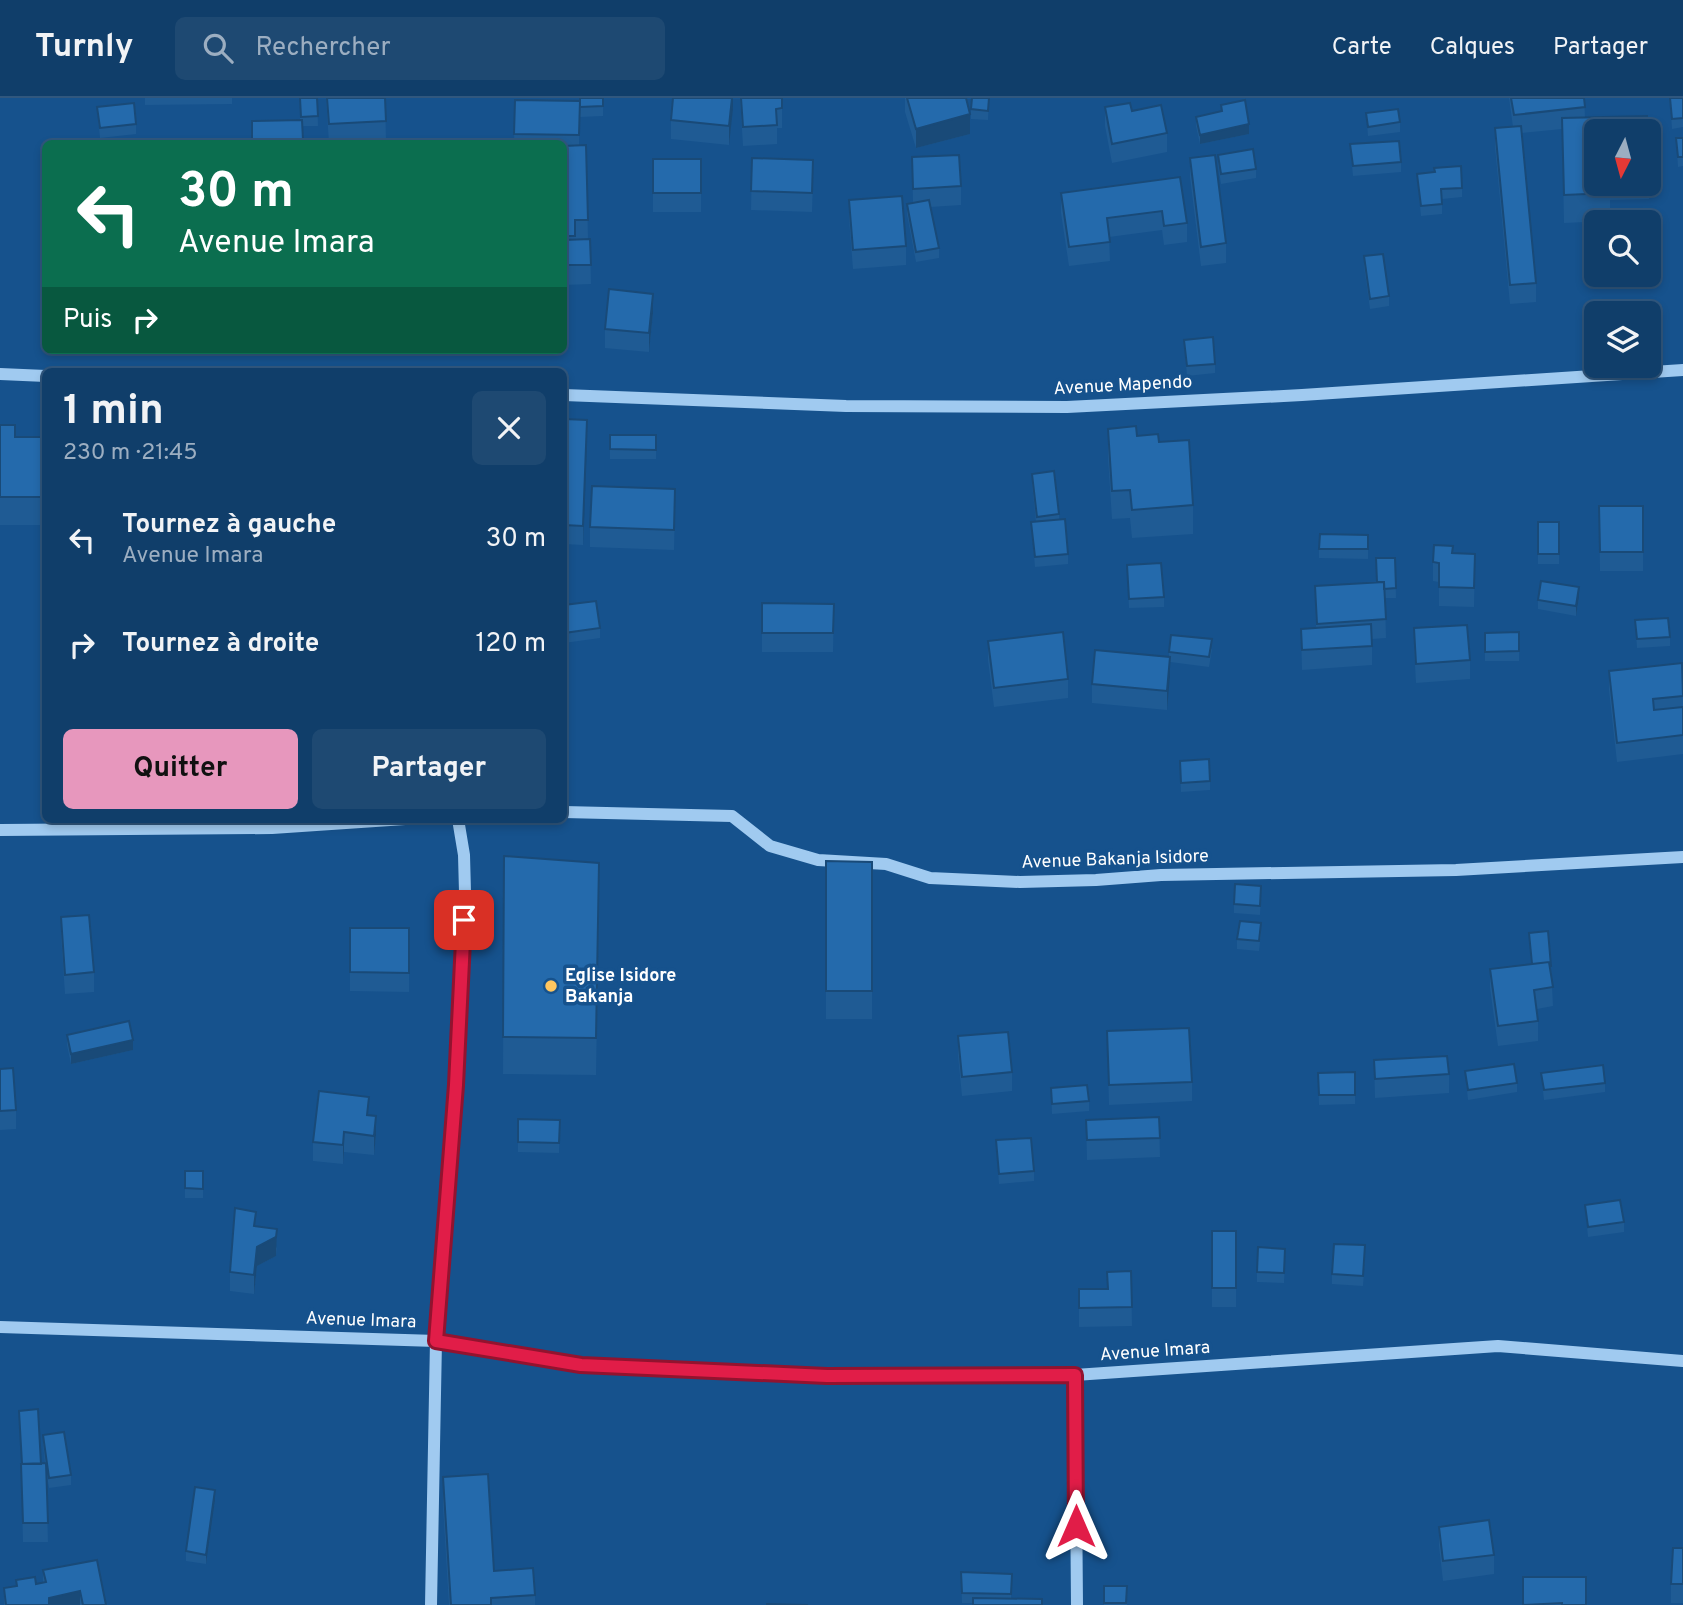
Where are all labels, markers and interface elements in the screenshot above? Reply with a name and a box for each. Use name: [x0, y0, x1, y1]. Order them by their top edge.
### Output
search box: [175, 17, 665, 80]
text: Turnly: [35, 27, 133, 69]
icon: search: [199, 29, 237, 67]
text: Rechercher: [255, 32, 391, 65]
text: Carte: [1332, 33, 1392, 63]
text: Calques: [1430, 33, 1515, 63]
text: Partager: [1553, 33, 1648, 63]
north arrow: [1584, 119, 1661, 196]
map controls: [1584, 119, 1661, 378]
text: 30 m: [178, 163, 294, 225]
icon: left: [63, 168, 154, 259]
button: search: [1584, 210, 1661, 287]
text: Avenue Imara: [178, 224, 375, 264]
icon: right: [126, 301, 164, 339]
button: layers: [1584, 301, 1661, 378]
text: Puis: [63, 304, 112, 337]
street label: Avenue Mapendo: [1053, 371, 1193, 401]
text: 1 min: [63, 386, 164, 439]
button: close: [472, 391, 546, 465]
text: 230 m · 21:45: [63, 439, 198, 468]
text: Tournez à gauche: [122, 509, 336, 542]
icon: left: [63, 521, 101, 559]
text: 30 m: [486, 523, 546, 556]
text: Avenue Imara: [122, 542, 263, 571]
icon: right: [63, 626, 101, 664]
text: Tournez à droite: [122, 628, 319, 661]
text: 120 m: [476, 628, 546, 661]
button: Quitter: [63, 729, 298, 809]
button: Partager: [312, 729, 546, 809]
street label: Avenue Bakanja Isidore: [1021, 845, 1209, 875]
pin: [434, 890, 494, 950]
icon: arrive: [445, 901, 483, 939]
place label: Eglise Isidore Bakanja: [565, 965, 676, 1009]
marker: Eglise Isidore Bakanja: [543, 978, 559, 994]
street label: Avenue Imara: [305, 1308, 417, 1334]
street label: Avenue Imara: [1099, 1337, 1211, 1367]
position arrow: [1039, 1489, 1113, 1563]

